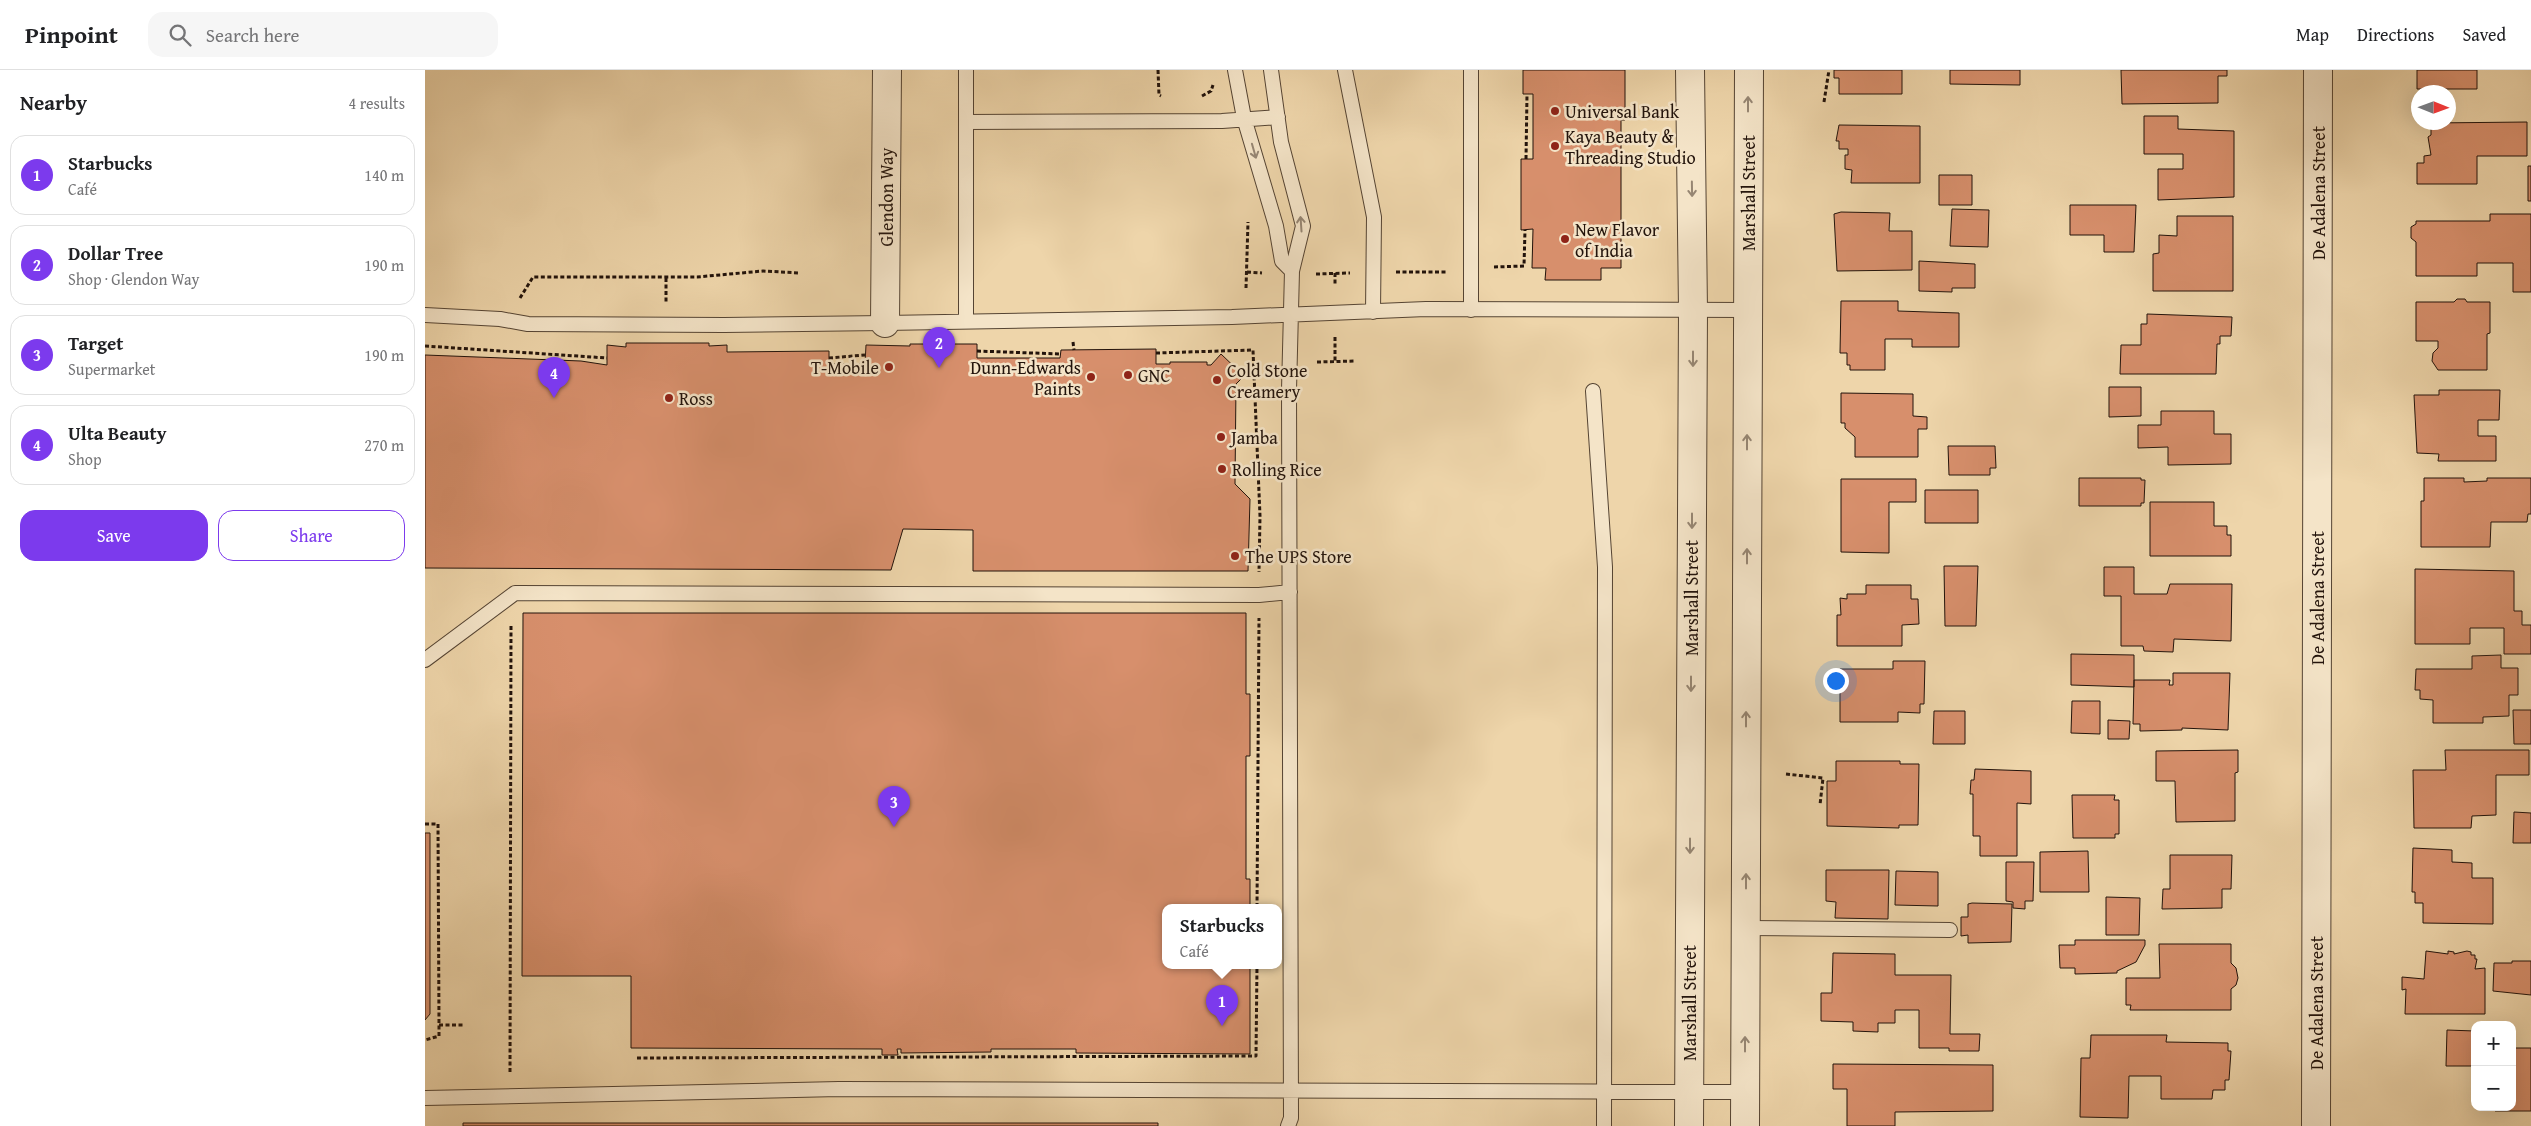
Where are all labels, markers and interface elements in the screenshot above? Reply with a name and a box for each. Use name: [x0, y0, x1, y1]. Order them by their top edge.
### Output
search box: [148, 12, 498, 57]
text: Pinpoint: [25, 17, 118, 52]
icon: search: [166, 21, 194, 49]
text: Search here: [206, 21, 299, 49]
text: Map: [2296, 21, 2329, 48]
text: Directions: [2357, 21, 2434, 48]
text: Saved: [2462, 21, 2506, 48]
north arrow: [2411, 85, 2456, 130]
text: Nearby: [20, 87, 87, 118]
text: 4 results: [348, 91, 405, 115]
one-way arrow: [1744, 96, 1753, 112]
place label: Universal Bank: [1565, 98, 1680, 125]
marker: Universal Bank: [1549, 105, 1561, 117]
place label: Kaya Beauty & Threading Studio: [1565, 123, 1696, 171]
street label: De Adalena Street: [2305, 125, 2332, 260]
street label: Marshall Street: [1735, 134, 1762, 251]
marker: Kaya Beauty & Threading Studio: [1549, 140, 1561, 152]
one-way arrow: [1250, 143, 1260, 159]
street label: Glendon Way: [873, 147, 900, 247]
text: Starbucks: [68, 149, 152, 177]
text: 1: [33, 163, 41, 187]
text: 140 m: [364, 163, 404, 187]
text: Café: [68, 177, 97, 201]
one-way arrow: [1687, 180, 1697, 196]
place label: New Flavor of India: [1575, 216, 1660, 264]
one-way arrow: [1296, 217, 1306, 233]
marker: New Flavor of India: [1559, 233, 1571, 245]
text: Dollar Tree: [68, 239, 163, 267]
text: 2: [33, 253, 41, 277]
text: 190 m: [364, 253, 404, 277]
text: Shop · Glendon Way: [68, 267, 199, 291]
pin: 2: [923, 327, 955, 368]
text: Target: [68, 329, 123, 357]
text: 3: [33, 343, 41, 367]
text: 190 m: [364, 343, 404, 367]
one-way arrow: [1688, 350, 1698, 366]
place label: T-Mobile: [811, 354, 879, 381]
place label: Dunn-Edwards Paints: [970, 354, 1081, 402]
text: Supermarket: [68, 357, 155, 381]
pin: 4: [538, 357, 570, 398]
place label: Cold Stone Creamery: [1227, 357, 1307, 405]
marker: T-Mobile: [883, 361, 895, 373]
place label: GNC: [1138, 362, 1170, 389]
marker: GNC: [1122, 369, 1134, 381]
marker: Dunn-Edwards Paints: [1085, 371, 1097, 383]
marker: Cold Stone Creamery: [1211, 374, 1223, 386]
place label: Ross: [679, 385, 713, 412]
marker: Ross: [663, 392, 675, 404]
text: Ulta Beauty: [68, 419, 166, 447]
place label: Jamba: [1229, 424, 1278, 451]
marker: Jamba: [1215, 431, 1227, 443]
text: 4: [33, 433, 41, 457]
text: 270 m: [364, 433, 404, 457]
one-way arrow: [1742, 434, 1752, 450]
text: Shop: [68, 447, 102, 471]
place label: Rolling Rice: [1232, 456, 1322, 483]
marker: Rolling Rice: [1216, 463, 1228, 475]
button: Save: [20, 510, 208, 561]
button: Share: [218, 510, 405, 561]
one-way arrow: [1687, 512, 1697, 529]
street label: De Adalena Street: [2304, 530, 2331, 665]
street label: Marshall Street: [1678, 539, 1705, 656]
place label: The UPS Store: [1245, 543, 1352, 570]
one-way arrow: [1742, 548, 1752, 564]
marker: The UPS Store: [1229, 550, 1241, 562]
your location: [1823, 668, 1849, 694]
one-way arrow: [1686, 675, 1696, 691]
one-way arrow: [1741, 711, 1751, 727]
pin: 3: [878, 786, 910, 827]
one-way arrow: [1685, 838, 1695, 854]
one-way arrow: [1741, 873, 1751, 890]
popup: [1162, 904, 1282, 969]
text: Starbucks: [1180, 911, 1264, 939]
street label: De Adalena Street: [2303, 935, 2330, 1070]
text: Café: [1180, 939, 1209, 963]
street label: Marshall Street: [1676, 944, 1703, 1061]
pin: 1: [1206, 985, 1238, 1026]
map controls: [2471, 1021, 2516, 1111]
button: +: [2471, 1021, 2516, 1066]
one-way arrow: [1740, 1036, 1750, 1052]
button: −: [2471, 1066, 2516, 1111]

